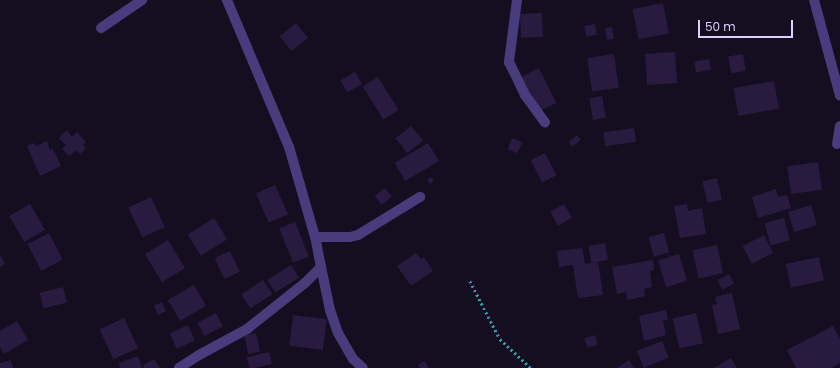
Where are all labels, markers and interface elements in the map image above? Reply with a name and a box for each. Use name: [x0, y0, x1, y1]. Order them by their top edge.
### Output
scale bar: [700, 12, 795, 38]
text: 50 m: [705, 18, 736, 35]

